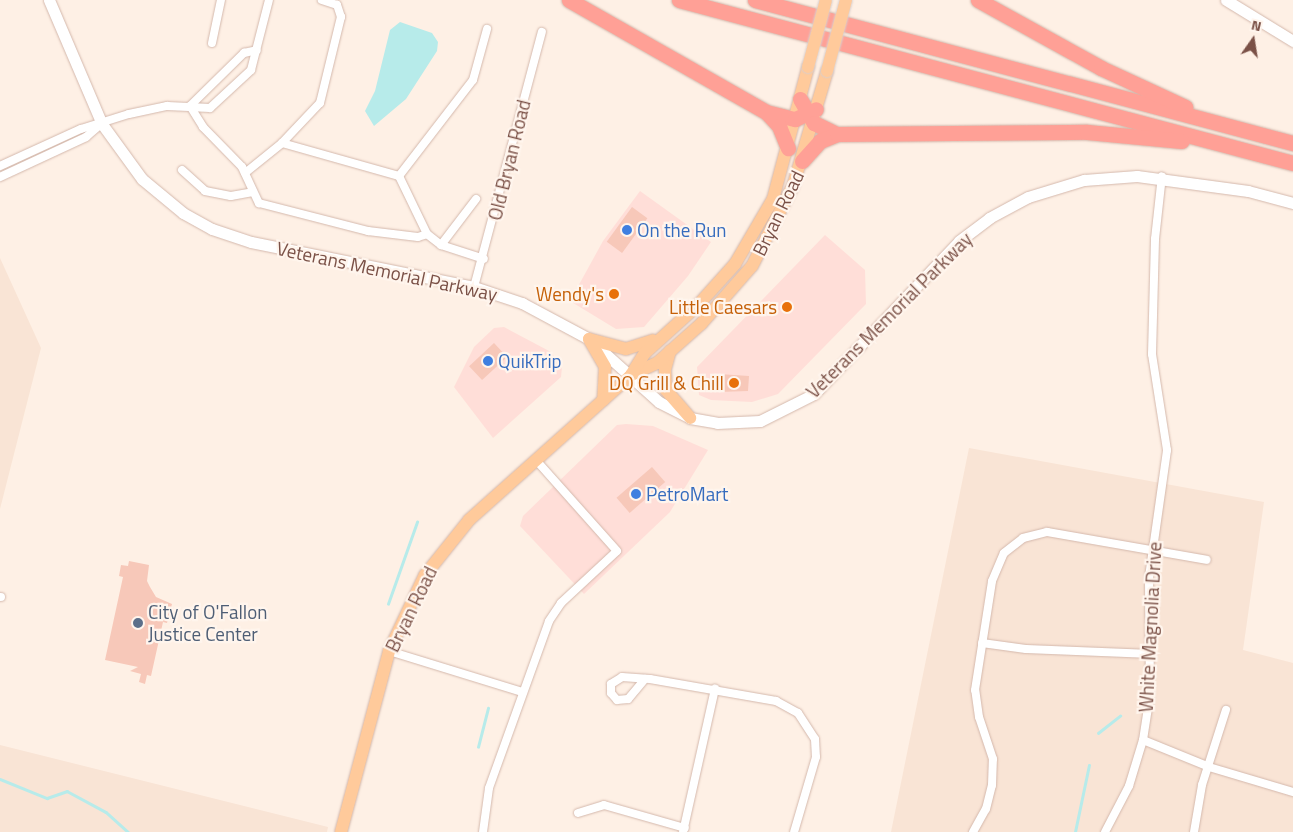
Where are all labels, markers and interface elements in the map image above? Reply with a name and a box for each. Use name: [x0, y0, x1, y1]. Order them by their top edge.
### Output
text: N: [1249, 14, 1264, 36]
north arrow: [1228, 15, 1278, 65]
street label: Old Bryan Road: [483, 97, 535, 223]
street label: Bryan Road: [748, 167, 808, 259]
place label: On the Run: [637, 219, 727, 241]
marker: On the Run: [621, 224, 633, 236]
street label: Veterans Memorial Parkway: [801, 227, 977, 403]
street label: Veterans Memorial Parkway: [275, 236, 499, 306]
place label: Wendy's: [536, 283, 604, 305]
marker: Wendy's: [608, 288, 620, 300]
place label: Little Caesars: [669, 296, 777, 318]
marker: Little Caesars: [781, 301, 793, 313]
place label: QuikTrip: [498, 350, 562, 372]
marker: QuikTrip: [482, 355, 494, 367]
place label: DQ Grill & Chill: [609, 372, 724, 394]
marker: DQ Grill & Chill: [728, 377, 740, 389]
place label: PetroMart: [646, 483, 728, 505]
marker: PetroMart: [630, 488, 642, 500]
street label: White Magnolia Drive: [1134, 541, 1166, 713]
street label: Bryan Road: [381, 563, 441, 655]
place label: City of O'Fallon Justice Center: [148, 601, 267, 645]
marker: City of O'Fallon Justice Center: [132, 617, 144, 629]

